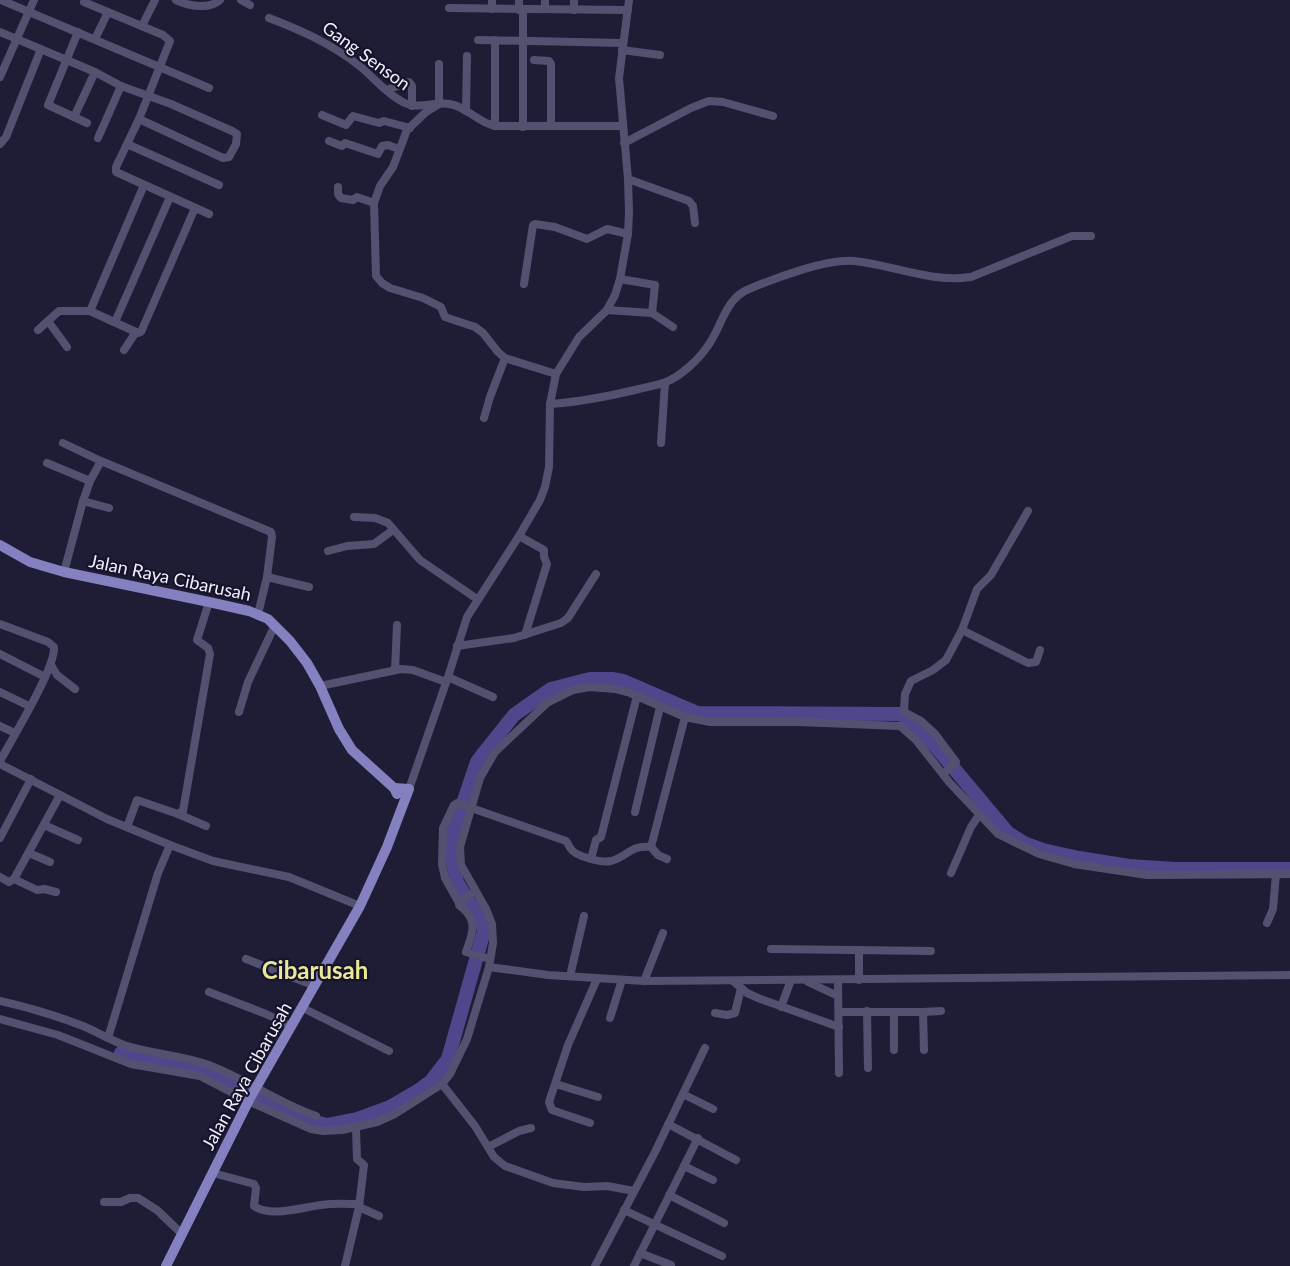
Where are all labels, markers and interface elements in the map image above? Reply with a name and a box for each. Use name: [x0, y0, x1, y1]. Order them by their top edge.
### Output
street label: Gang Senson: [318, 16, 415, 94]
street label: Jalan Raya Cibarusah: [87, 549, 253, 605]
district label: Cibarusah: [262, 955, 368, 984]
street label: Jalan Raya Cibarusah: [196, 998, 296, 1153]

